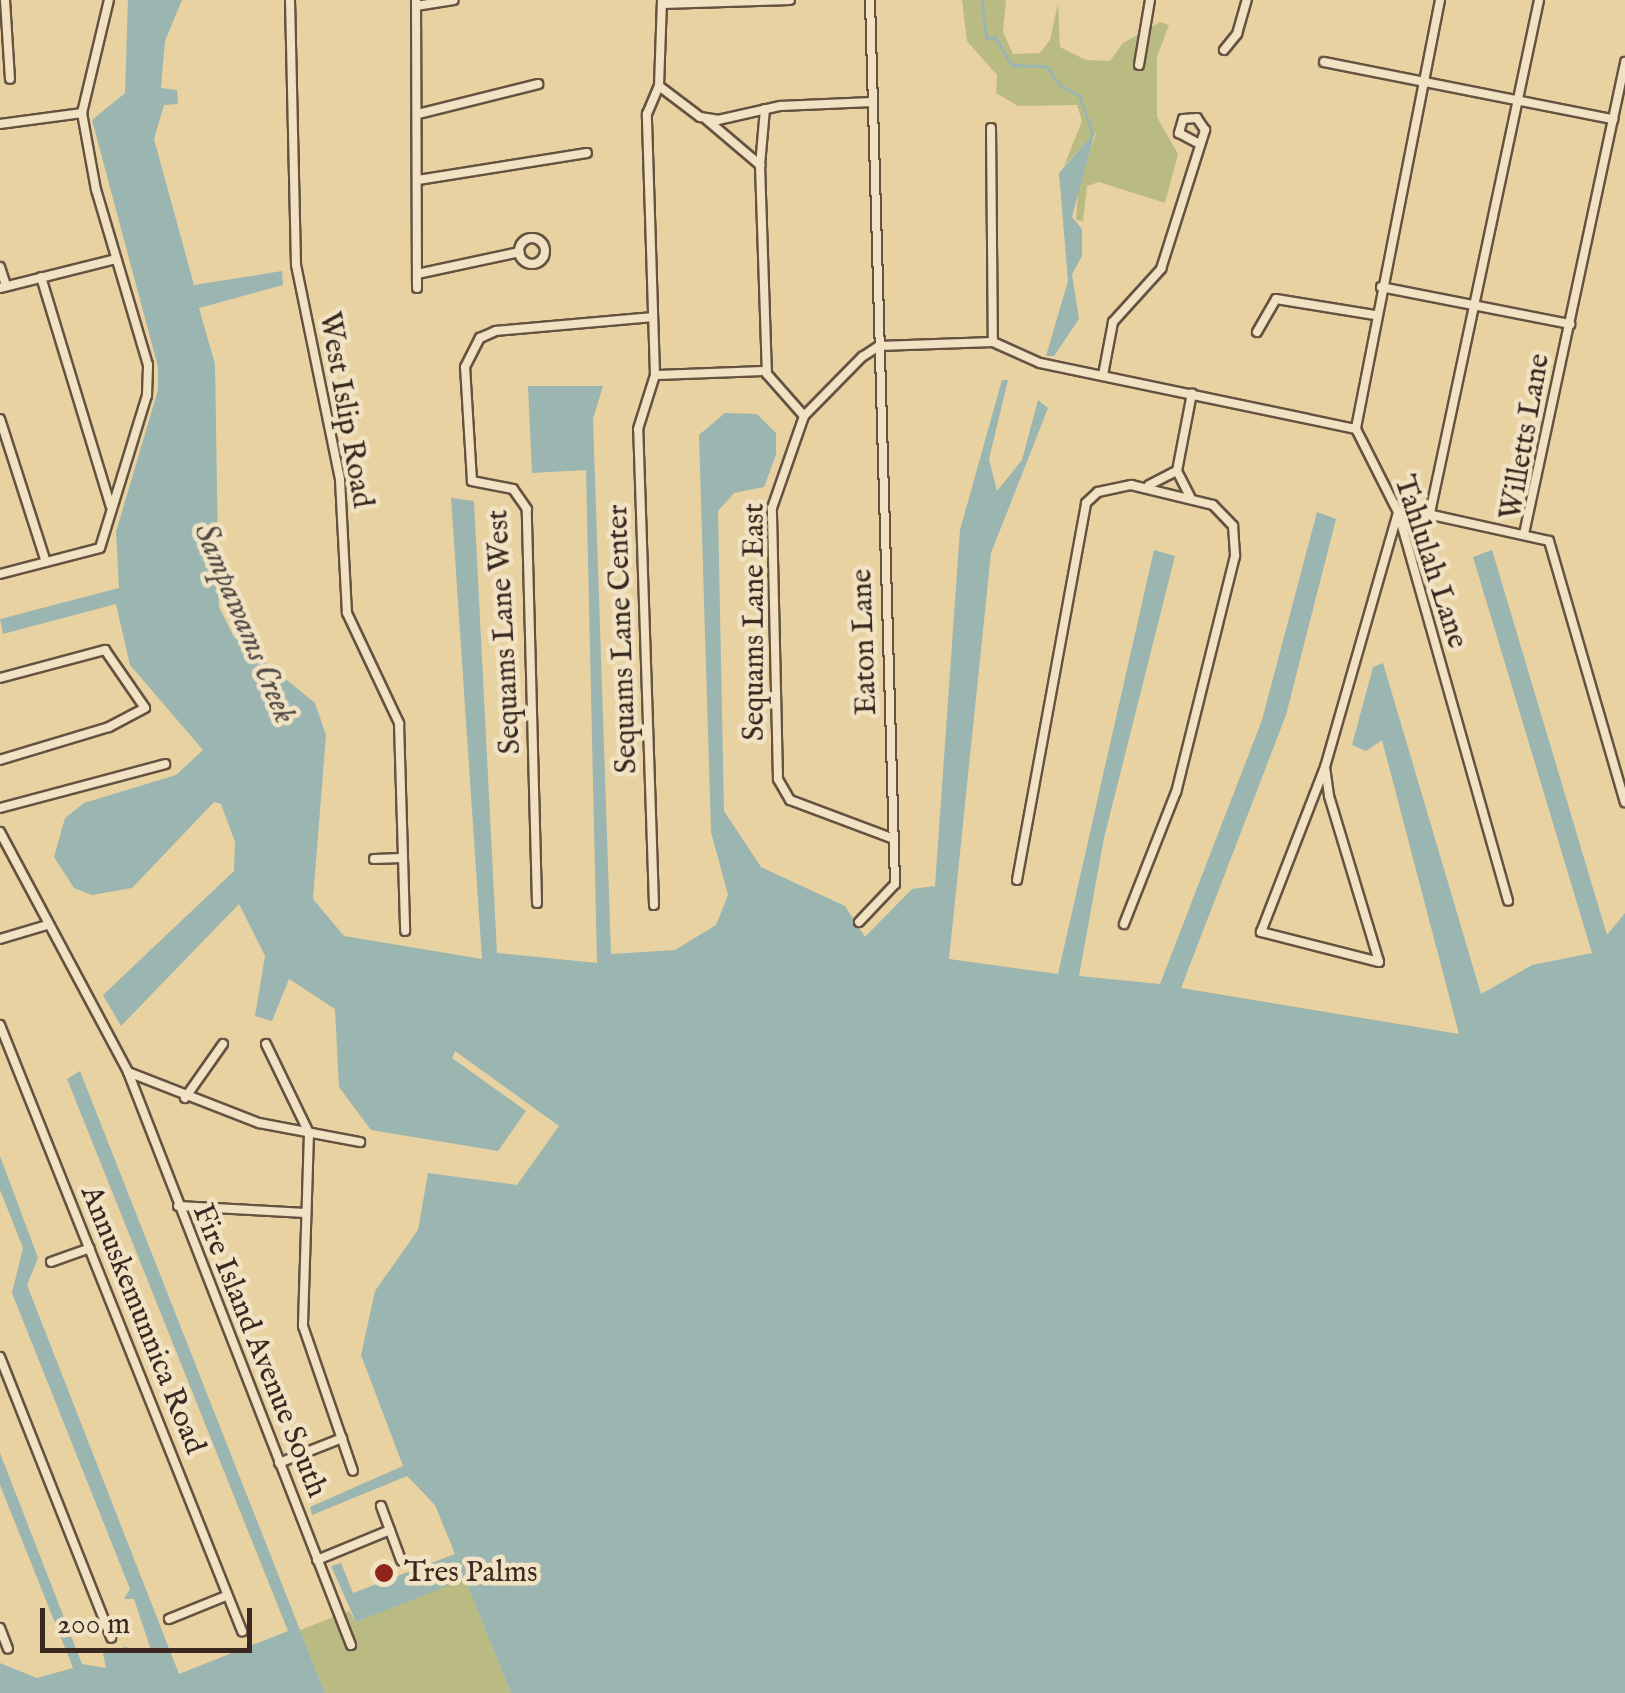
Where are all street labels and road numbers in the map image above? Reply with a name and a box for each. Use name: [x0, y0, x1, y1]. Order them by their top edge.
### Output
street label: West Islip Road: [310, 309, 380, 511]
street label: Willetts Lane: [1494, 351, 1558, 523]
street label: Tahlulah Lane: [1385, 471, 1475, 653]
street label: Sequams Lane East: [737, 503, 773, 741]
street label: Sequams Lane Center: [600, 504, 646, 774]
street label: Sequams Lane West: [481, 509, 529, 755]
street label: Eaton Lane: [844, 568, 886, 716]
street label: Annuskemunnica Road: [72, 1181, 212, 1459]
street label: Fire Island Avenue South: [184, 1199, 334, 1503]

